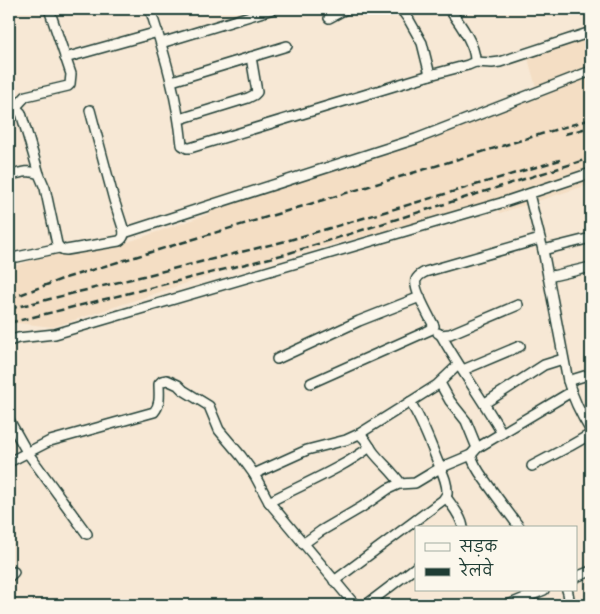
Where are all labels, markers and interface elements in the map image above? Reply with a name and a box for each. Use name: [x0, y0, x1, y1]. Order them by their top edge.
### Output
legend: [415, 526, 578, 592]
text: सड़क: [459, 537, 498, 557]
text: रेलवे: [458, 557, 494, 581]

